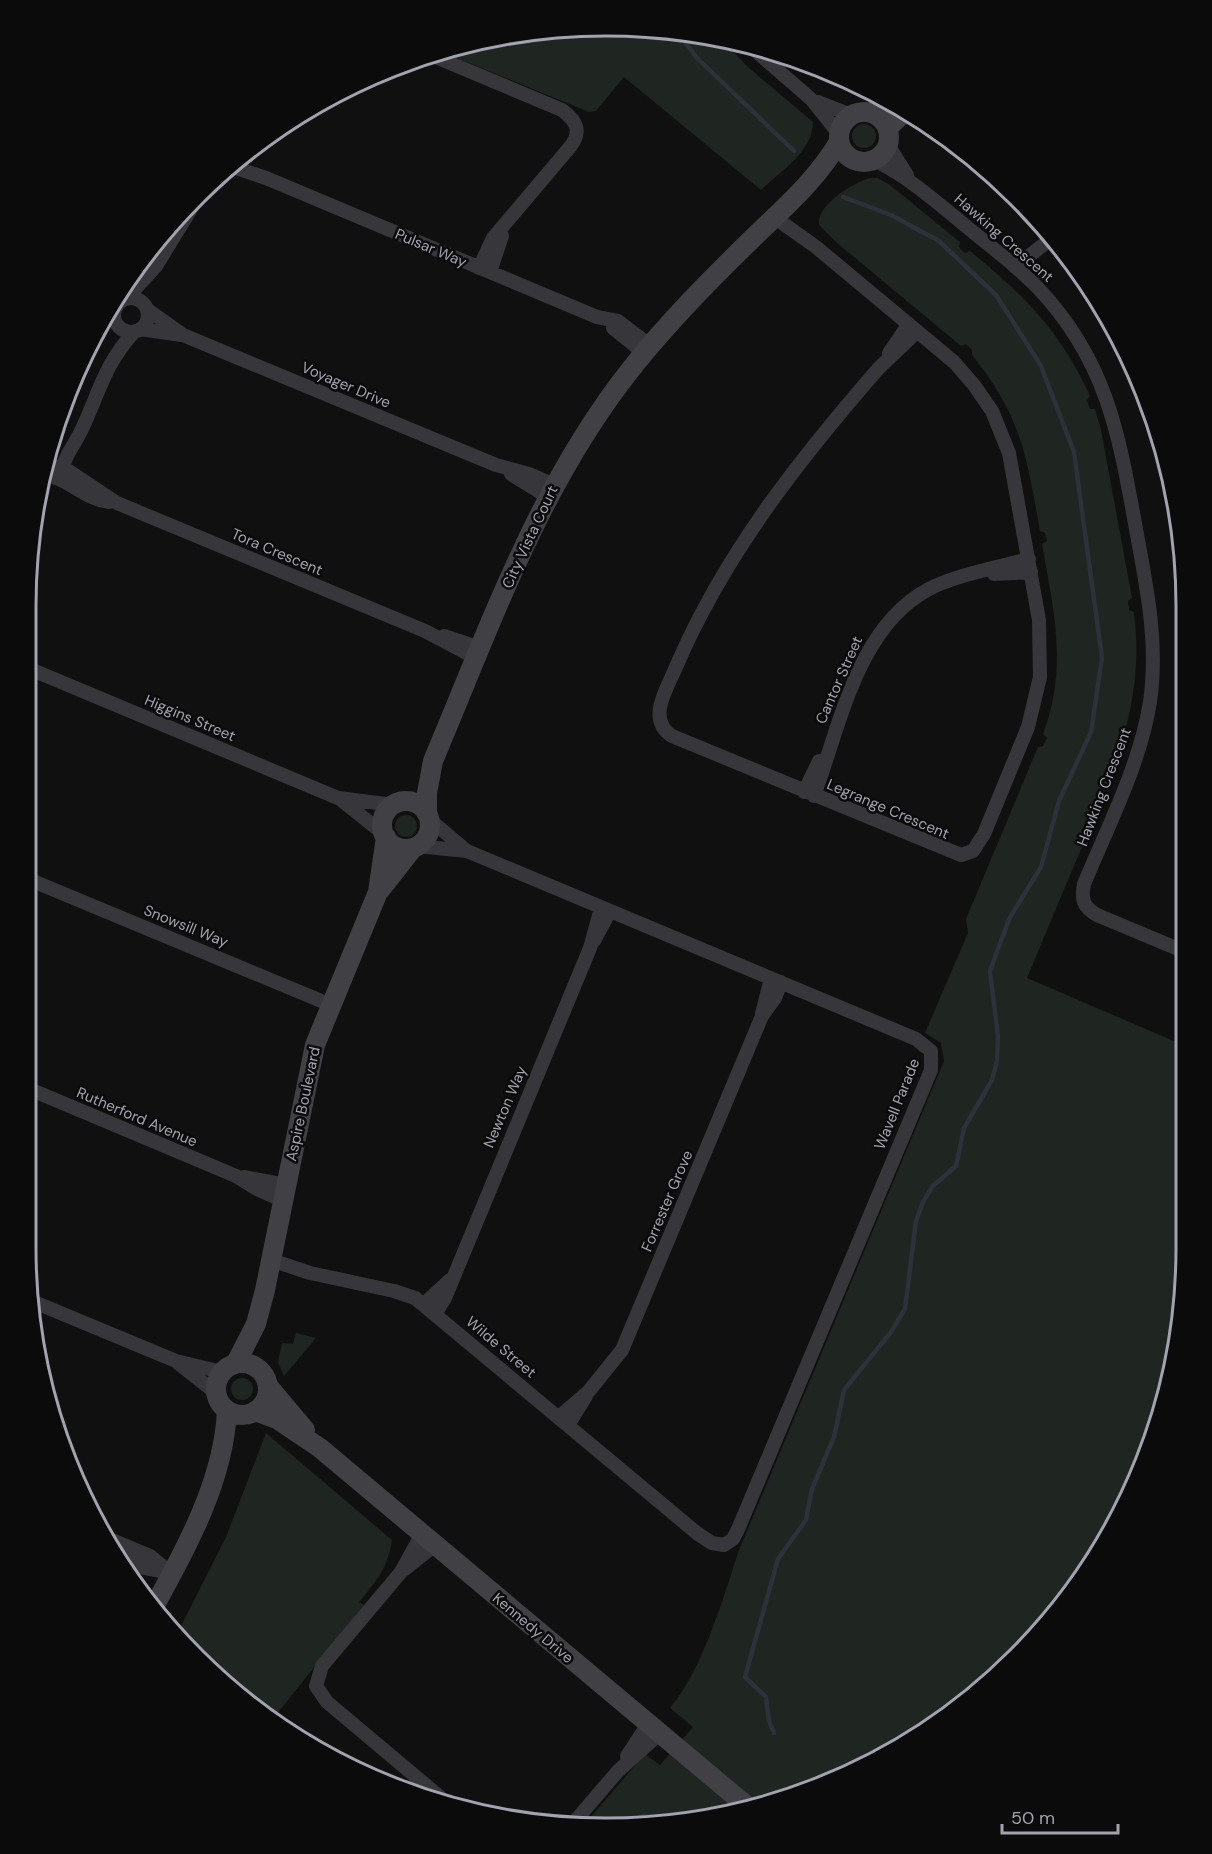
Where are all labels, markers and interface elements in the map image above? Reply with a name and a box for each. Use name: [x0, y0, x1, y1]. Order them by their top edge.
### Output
street label: Hawking Crescent: [950, 189, 1058, 287]
street label: Pulsar Way: [392, 224, 470, 272]
street label: Voyager Drive: [298, 357, 394, 413]
street label: City Vista Court: [497, 482, 563, 592]
street label: Tora Crescent: [228, 524, 326, 580]
street label: Cantor Street: [811, 633, 867, 727]
street label: Higgins Street: [142, 690, 239, 746]
street label: Hawking Crescent: [1072, 725, 1136, 849]
street label: Legrange Crescent: [824, 774, 952, 844]
street label: Snowsill Way: [141, 900, 232, 952]
street label: Aspire Boulevard: [281, 1045, 325, 1163]
street label: Wavell Parade: [870, 1055, 924, 1153]
street label: Newton Way: [479, 1062, 532, 1151]
street label: Rutherford Avenue: [74, 1083, 200, 1151]
street label: Forrester Grove: [637, 1147, 697, 1255]
street label: Wilde Street: [462, 1312, 540, 1382]
street label: Kennedy Drive: [488, 1588, 578, 1668]
scale bar: [1002, 1797, 1118, 1835]
text: 50 m: [1011, 1806, 1055, 1830]

